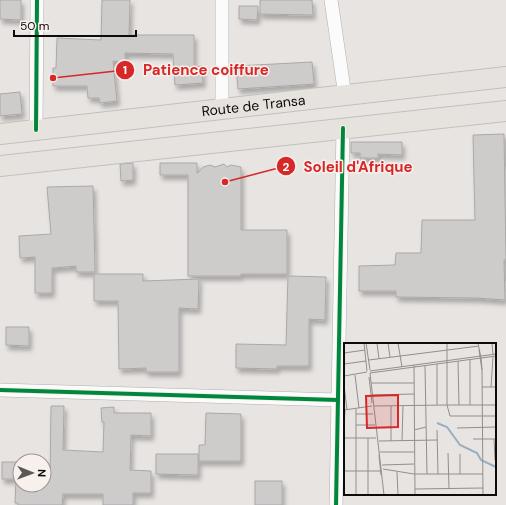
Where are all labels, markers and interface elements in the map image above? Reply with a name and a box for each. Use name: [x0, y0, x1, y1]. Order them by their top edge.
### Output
scale bar: [14, 12, 136, 38]
text: 50 m: [20, 18, 49, 34]
callout: Patience coiffure: [115, 56, 277, 83]
text: Patience coiffure: [143, 60, 269, 80]
text: 1: [123, 62, 127, 78]
street label: Route de Transa: [201, 91, 306, 120]
callout: Soleil d'Afrique: [276, 153, 421, 180]
text: Soleil d'Afrique: [303, 157, 413, 177]
text: 2: [283, 159, 290, 175]
inset map: [344, 343, 496, 495]
north arrow: [12, 453, 52, 493]
text: N: [35, 469, 49, 477]

